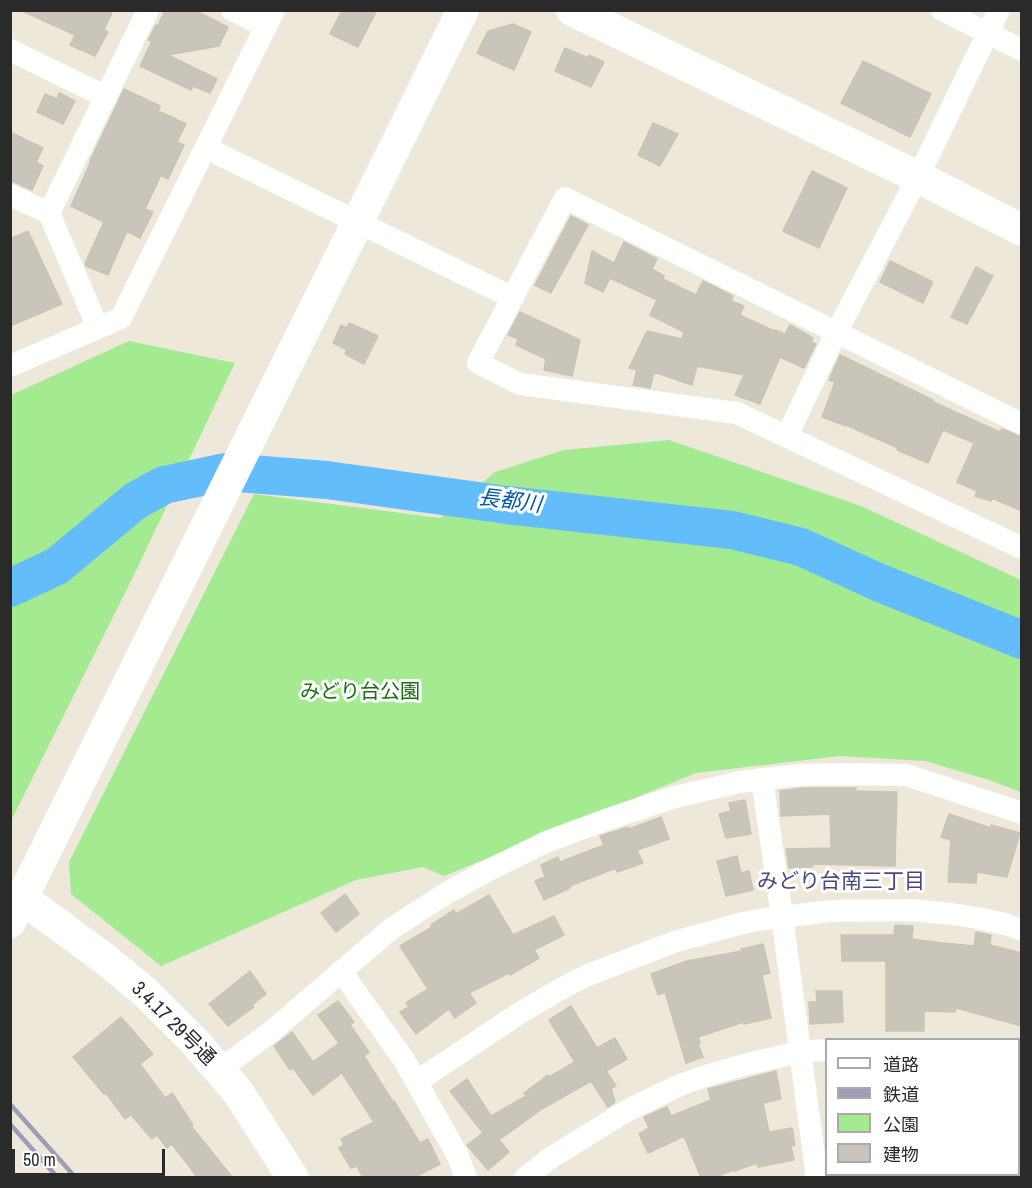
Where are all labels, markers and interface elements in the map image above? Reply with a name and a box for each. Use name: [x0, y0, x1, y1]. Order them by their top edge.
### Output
water label: 長都川: [477, 486, 543, 518]
park label: みどり台公園: [300, 681, 420, 705]
district label: みどり台南三丁目: [757, 869, 925, 895]
street label: 3.4.17 29号通: [126, 977, 220, 1071]
legend: [825, 1038, 1020, 1176]
text: 道路: [883, 1052, 919, 1077]
text: 鉄道: [883, 1082, 919, 1107]
text: 公園: [883, 1112, 919, 1137]
scale bar: [15, 1137, 168, 1175]
text: 建物: [883, 1142, 919, 1167]
text: 50 m: [23, 1147, 56, 1172]

